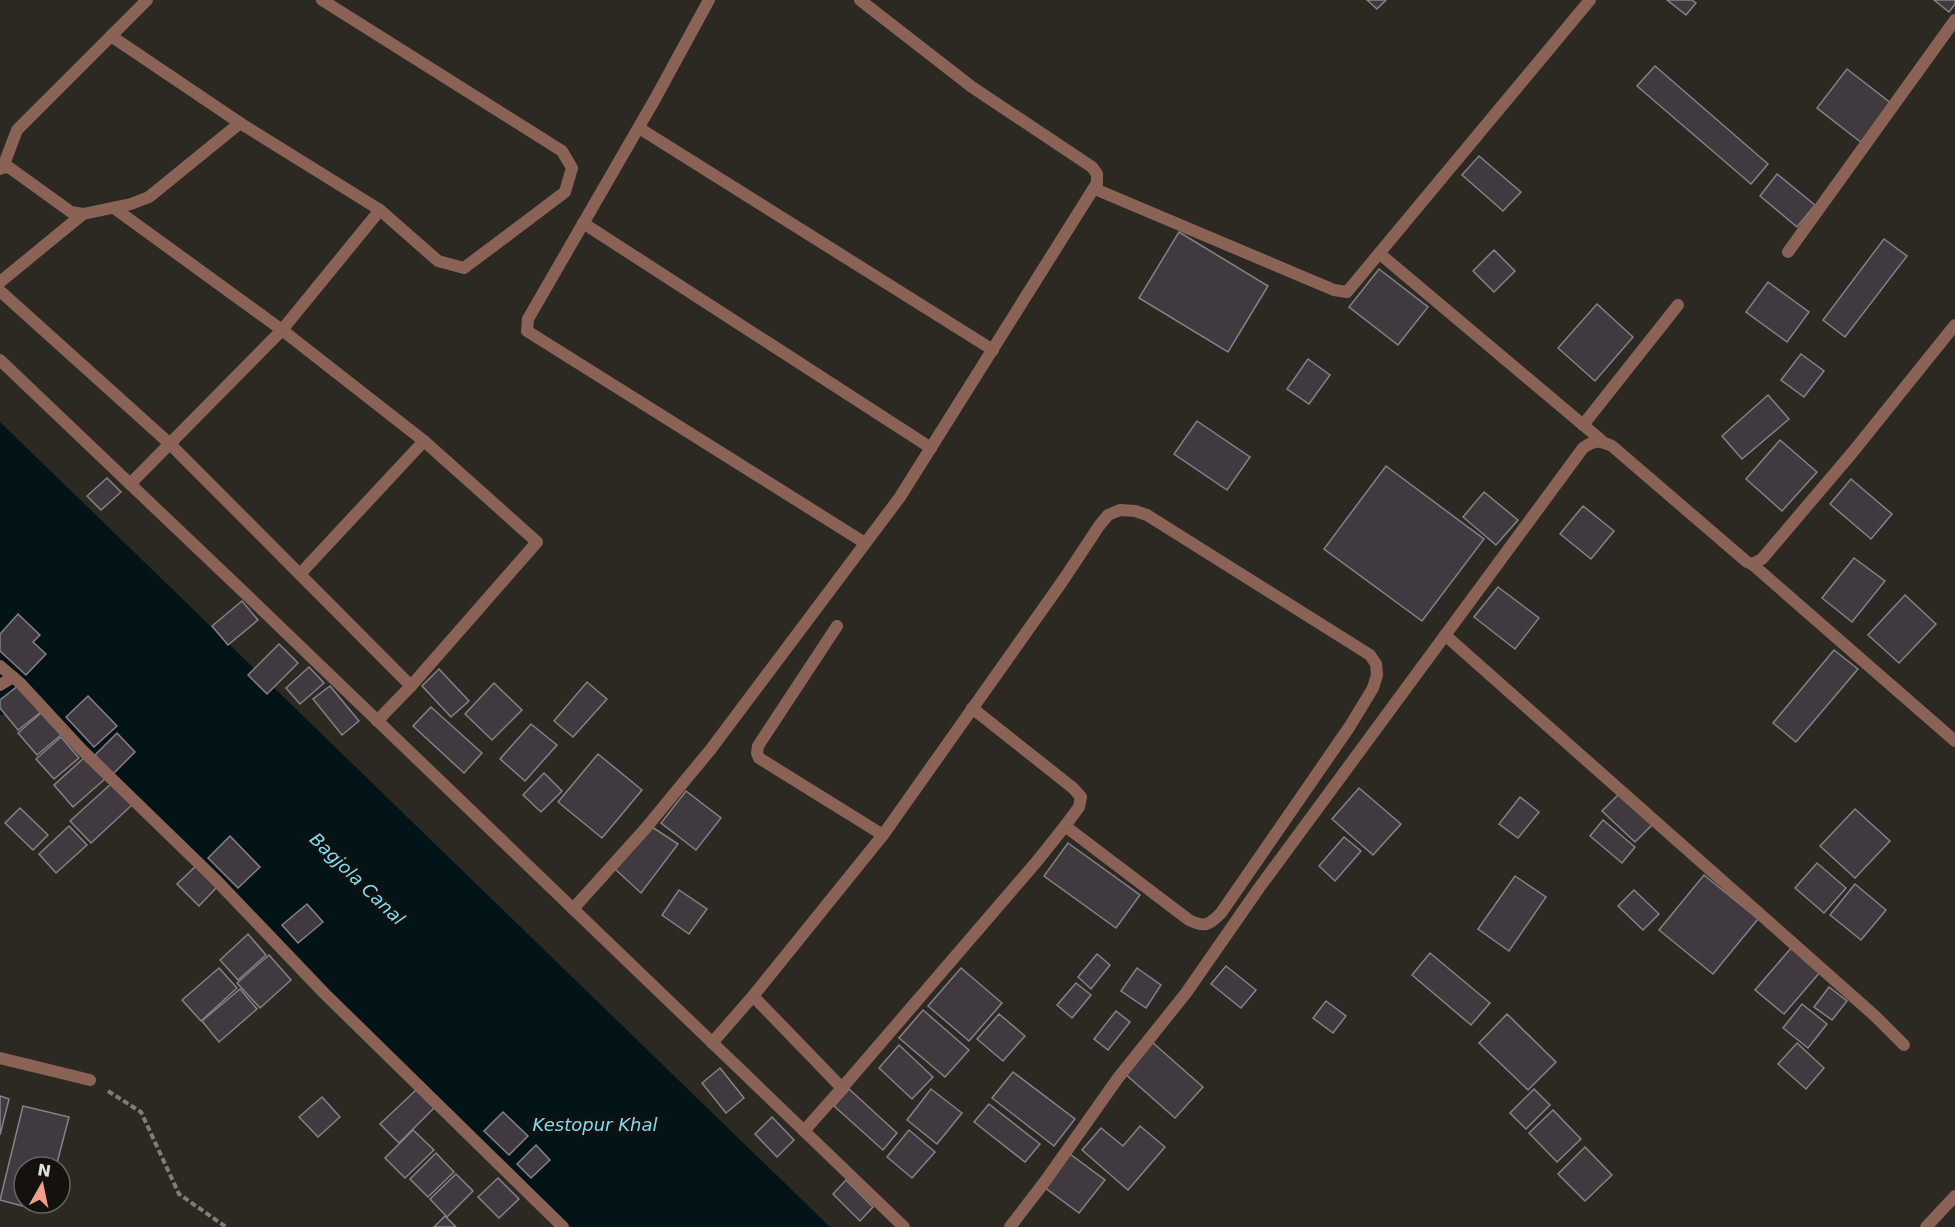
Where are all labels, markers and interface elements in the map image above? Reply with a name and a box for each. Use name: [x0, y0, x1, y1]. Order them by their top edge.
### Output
water label: Bagjola Canal: [306, 828, 409, 929]
water label: Kestopur Khal: [533, 1114, 657, 1135]
north arrow: [12, 1155, 72, 1215]
text: N: [36, 1160, 52, 1181]

